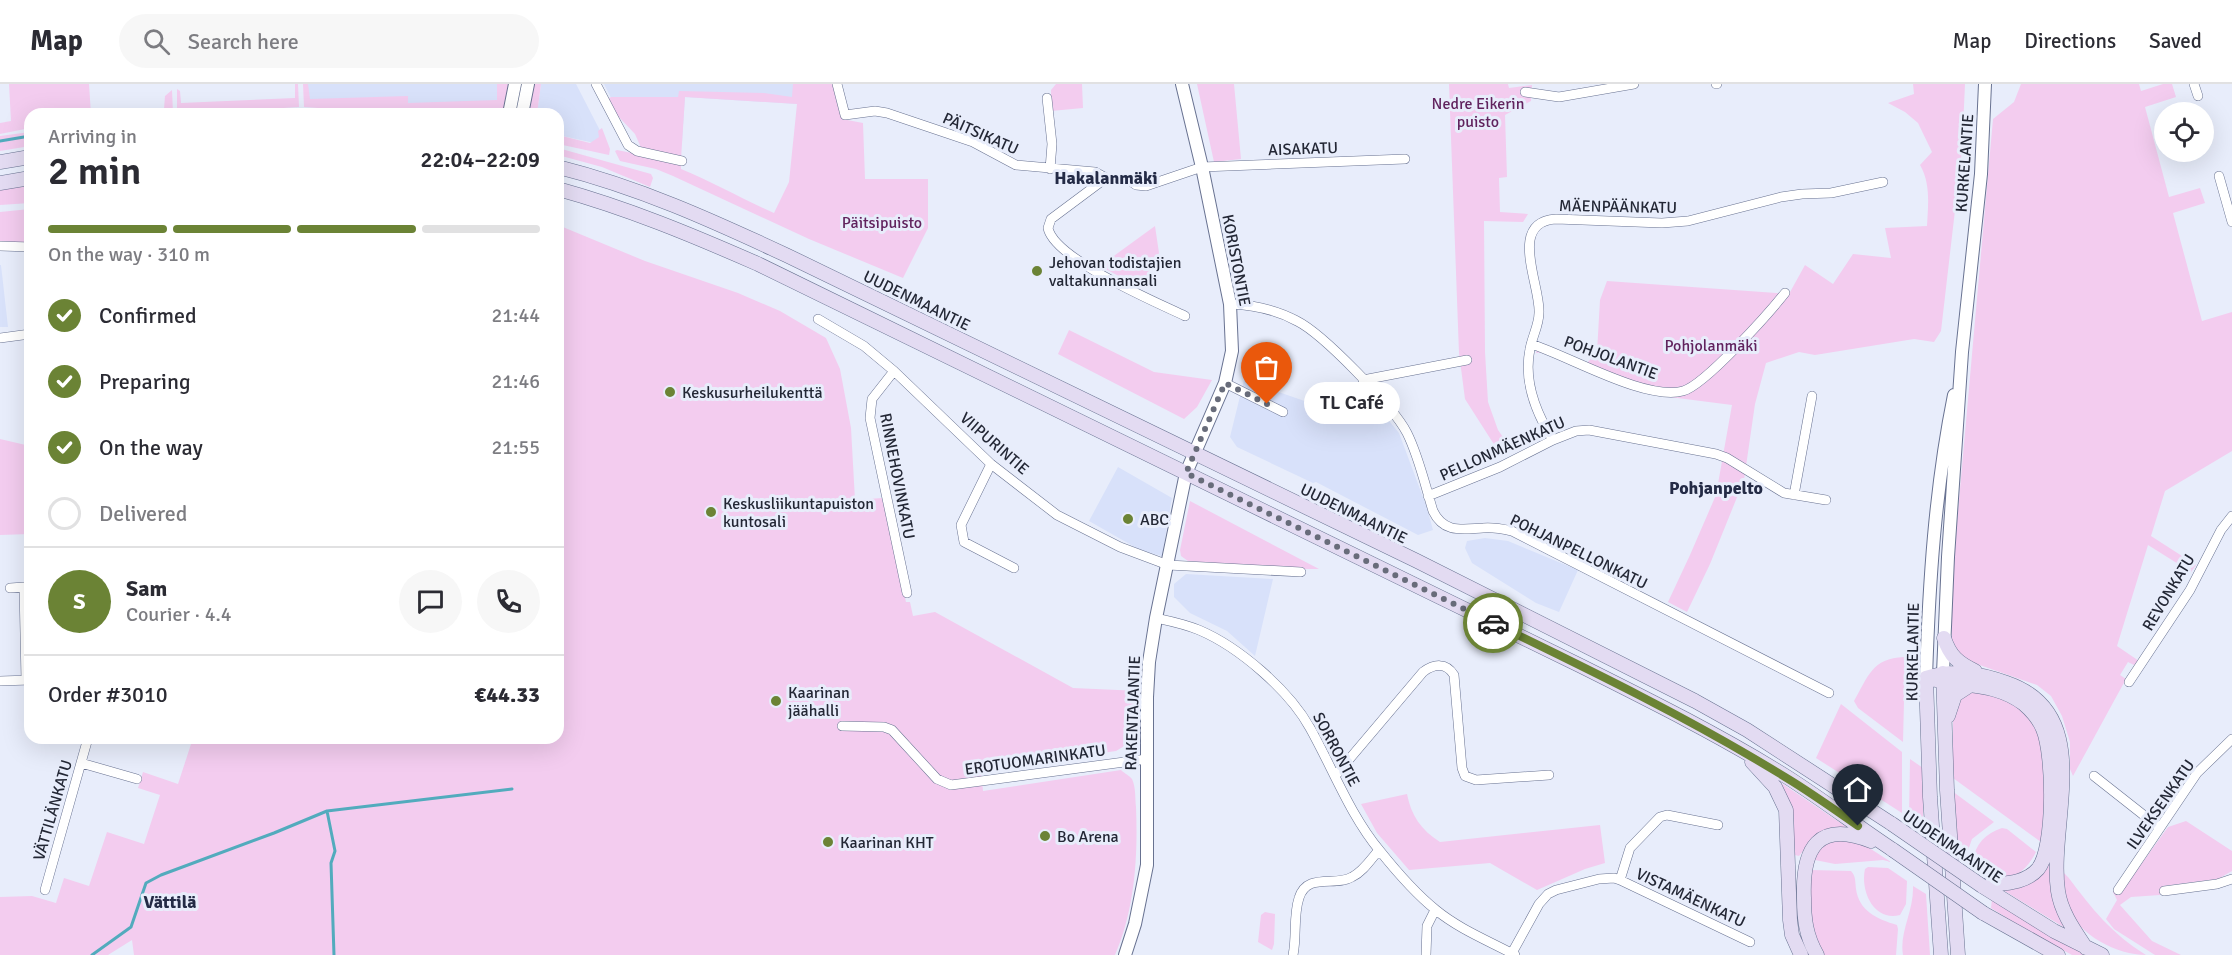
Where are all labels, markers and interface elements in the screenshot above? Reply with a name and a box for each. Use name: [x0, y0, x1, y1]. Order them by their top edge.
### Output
search box: [119, 14, 539, 68]
text: Map: [30, 24, 83, 58]
icon: search: [140, 25, 173, 58]
text: Search here: [188, 28, 299, 55]
text: Map: [1953, 28, 1991, 54]
text: Directions: [2024, 28, 2116, 54]
text: Saved: [2149, 28, 2202, 54]
park label: Nedre Eikerin puisto: [1432, 94, 1524, 132]
map controls: [2154, 102, 2214, 162]
button: locate: [2154, 102, 2214, 162]
street label: PÄITSIKATU: [940, 108, 1022, 160]
street label: KURKELANTIE: [1952, 113, 1978, 213]
text: Arriving in: [48, 124, 137, 149]
street label: AISAKATU: [1268, 138, 1338, 160]
text: 22:04–22:09: [421, 146, 540, 173]
text: 2 min: [48, 147, 141, 195]
district label: Hakalanmäki: [1054, 167, 1158, 189]
street label: MÄENPÄÄNKATU: [1559, 196, 1677, 218]
park label: Päitsipuisto: [842, 213, 922, 233]
street label: KORISTONTIE: [1217, 213, 1255, 308]
text: On the way · 310 m: [48, 242, 210, 267]
place label: Jehovan todistajien valtakunnansali: [1049, 253, 1181, 291]
marker: Jehovan todistajien valtakunnansali: [1030, 264, 1044, 278]
street label: UUDENMAANTIE: [860, 266, 973, 335]
icon: check: [48, 299, 81, 332]
text: Confirmed: [99, 302, 197, 329]
text: 21:44: [491, 303, 540, 328]
street label: POHJOLANTIE: [1561, 332, 1660, 384]
park label: Pohjolanmäki: [1664, 336, 1758, 356]
pin: [1241, 342, 1292, 404]
icon: bag: [1250, 351, 1283, 384]
icon: check: [48, 365, 81, 398]
text: Preparing: [99, 368, 191, 395]
text: 21:46: [491, 369, 540, 394]
place label: Keskusurheilukenttä: [682, 383, 823, 403]
callout: TL Café: [1303, 383, 1399, 425]
marker: Keskusurheilukenttä: [663, 385, 677, 399]
text: TL Café: [1320, 390, 1384, 415]
street label: VIIPURINTIE: [956, 408, 1033, 479]
street label: RINNEHOVINKATU: [875, 411, 919, 541]
street label: PELLONMÄENKATU: [1437, 412, 1568, 486]
icon: check: [48, 431, 81, 464]
text: On the way: [99, 434, 203, 461]
text: 21:55: [491, 435, 540, 460]
district label: Pohjanpelto: [1669, 477, 1763, 499]
street label: UUDENMAANTIE: [1297, 479, 1410, 548]
place label: Keskusliikuntapuiston kuntosali: [723, 494, 874, 532]
text: Delivered: [99, 500, 187, 527]
marker: Keskusliikuntapuiston kuntosali: [704, 505, 718, 519]
place label: ABC: [1140, 510, 1169, 530]
street label: POHJANPELLONKATU: [1507, 510, 1651, 594]
marker: ABC: [1121, 512, 1135, 526]
street label: REVONKATU: [2138, 551, 2200, 635]
button: chat: [399, 570, 462, 633]
button: phone: [477, 570, 540, 633]
text: Sam: [126, 575, 167, 602]
text: S: [73, 588, 86, 615]
courier: [1463, 593, 1523, 653]
text: Courier · 4.4: [126, 602, 232, 627]
street label: KURKELANTIE: [1902, 602, 1924, 702]
icon: car: [1477, 607, 1510, 640]
street label: RAKENTAJANTIE: [1121, 655, 1145, 771]
text: Order #3010: [48, 681, 168, 708]
text: €44.33: [474, 681, 540, 708]
place label: Kaarinan jäähalli: [788, 683, 850, 721]
marker: Kaarinan jäähalli: [769, 694, 783, 708]
street label: SORRONTIE: [1308, 709, 1364, 790]
street label: EROTUOMARINKATU: [963, 740, 1107, 780]
street label: ILVEKSENKATU: [2122, 756, 2199, 853]
street label: VÄTTILÄNKATU: [29, 758, 77, 863]
pin: [1832, 764, 1883, 826]
icon: home: [1841, 773, 1874, 806]
street label: UUDENMAANTIE: [1898, 806, 2006, 888]
place label: Bo Arena: [1057, 827, 1119, 847]
marker: Bo Arena: [1038, 829, 1052, 843]
place label: Kaarinan KHT: [840, 833, 934, 853]
marker: Kaarinan KHT: [821, 835, 835, 849]
street label: VISTAMÄENKATU: [1633, 864, 1749, 932]
district label: Vättilä: [143, 891, 197, 913]

